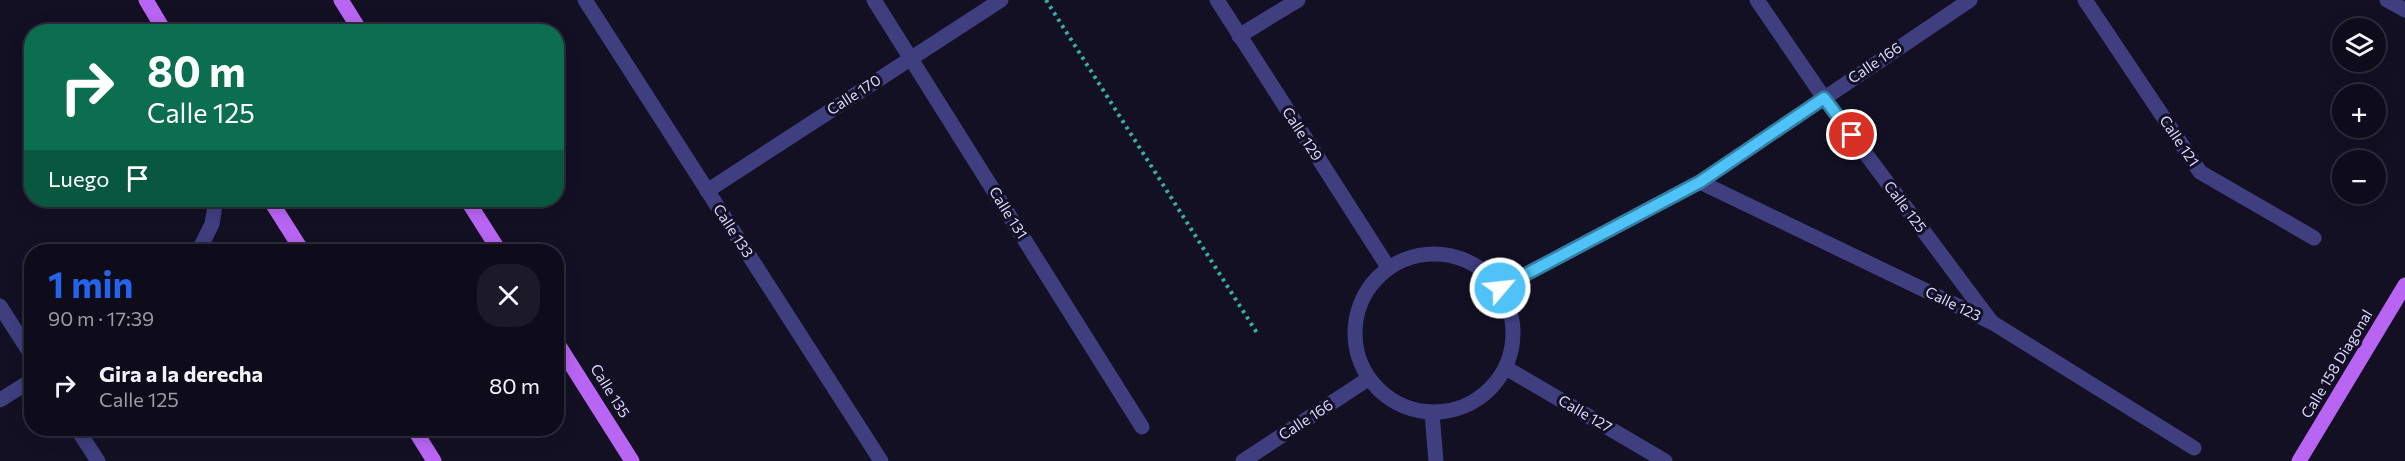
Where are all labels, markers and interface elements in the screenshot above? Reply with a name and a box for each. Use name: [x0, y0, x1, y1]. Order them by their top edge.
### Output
map controls: [2332, 18, 2386, 204]
button: layers: [2332, 18, 2386, 72]
street label: Calle 166: [1844, 38, 1905, 87]
text: 80 m: [147, 44, 246, 96]
icon: right: [48, 48, 126, 126]
street label: Calle 170: [823, 70, 884, 118]
button: +: [2332, 84, 2386, 138]
text: Calle 125: [147, 96, 255, 129]
street label: Calle 129: [1279, 103, 1327, 164]
pin: [1826, 109, 1877, 160]
street label: Calle 121: [2156, 112, 2203, 169]
icon: arrive: [1835, 118, 1868, 151]
button: −: [2332, 150, 2386, 204]
icon: arrive: [121, 162, 154, 195]
text: Luego: [48, 165, 109, 192]
street label: Calle 125: [1881, 177, 1931, 236]
street label: Calle 131: [986, 183, 1032, 242]
street label: Calle 133: [710, 200, 758, 261]
position arrow: [1468, 256, 1532, 320]
text: 1 min: [48, 261, 133, 305]
button: close: [477, 264, 540, 327]
street label: Calle 123: [1923, 282, 1984, 324]
text: 90 m · 17:39: [48, 306, 154, 330]
street label: Calle 158 Diagonal: [2297, 306, 2376, 421]
text: Gira a la derecha: [99, 360, 263, 387]
street label: Calle 135: [587, 360, 634, 421]
icon: right: [48, 369, 81, 402]
text: 80 m: [489, 372, 540, 399]
text: Calle 125: [99, 387, 179, 411]
street label: Calle 127: [1555, 391, 1616, 436]
street label: Calle 166: [1275, 395, 1336, 443]

